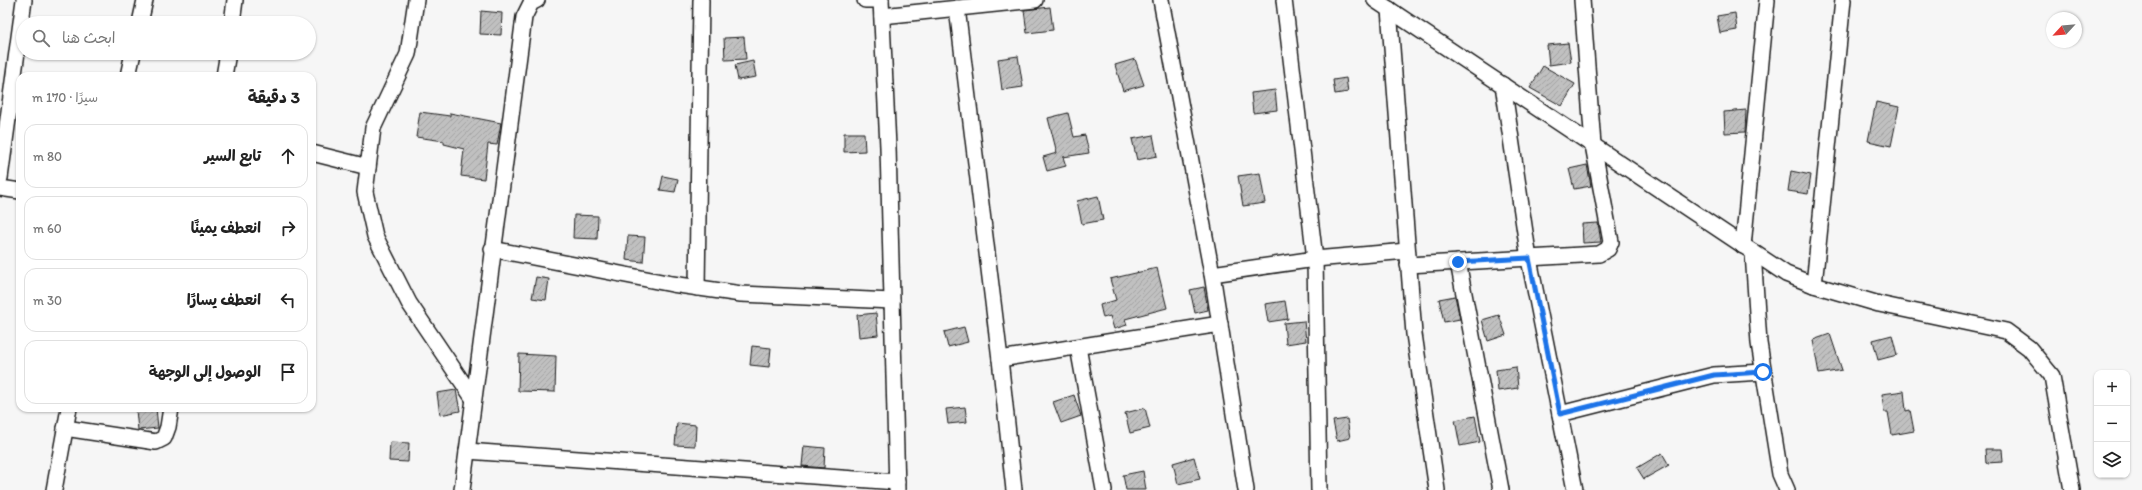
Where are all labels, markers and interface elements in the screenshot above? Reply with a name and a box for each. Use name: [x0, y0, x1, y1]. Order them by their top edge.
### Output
north arrow: [2046, 12, 2082, 48]
search box: [16, 16, 316, 60]
icon: search: [30, 27, 52, 49]
text: ابحث هنا: [62, 29, 116, 47]
text: 3 دقيقة: [248, 87, 300, 107]
text: سيرًا · 170 m: [32, 90, 98, 105]
icon: ahead: [277, 145, 299, 167]
text: تابع السير: [204, 147, 261, 165]
text: 80 m: [33, 149, 62, 164]
icon: right: [277, 217, 299, 239]
text: انعطف يمينًا: [191, 219, 261, 237]
text: 60 m: [33, 221, 62, 236]
route end: [1449, 253, 1467, 271]
icon: left: [277, 289, 299, 311]
text: انعطف يسارًا: [187, 291, 261, 309]
text: 30 m: [33, 293, 62, 308]
icon: arrive: [277, 361, 299, 383]
text: الوصول إلى الوجهة: [149, 363, 261, 381]
route start: [1754, 363, 1772, 381]
map controls: [2094, 370, 2130, 478]
button: +: [2094, 370, 2130, 406]
button: −: [2094, 406, 2130, 442]
button: layers: [2094, 442, 2130, 478]

